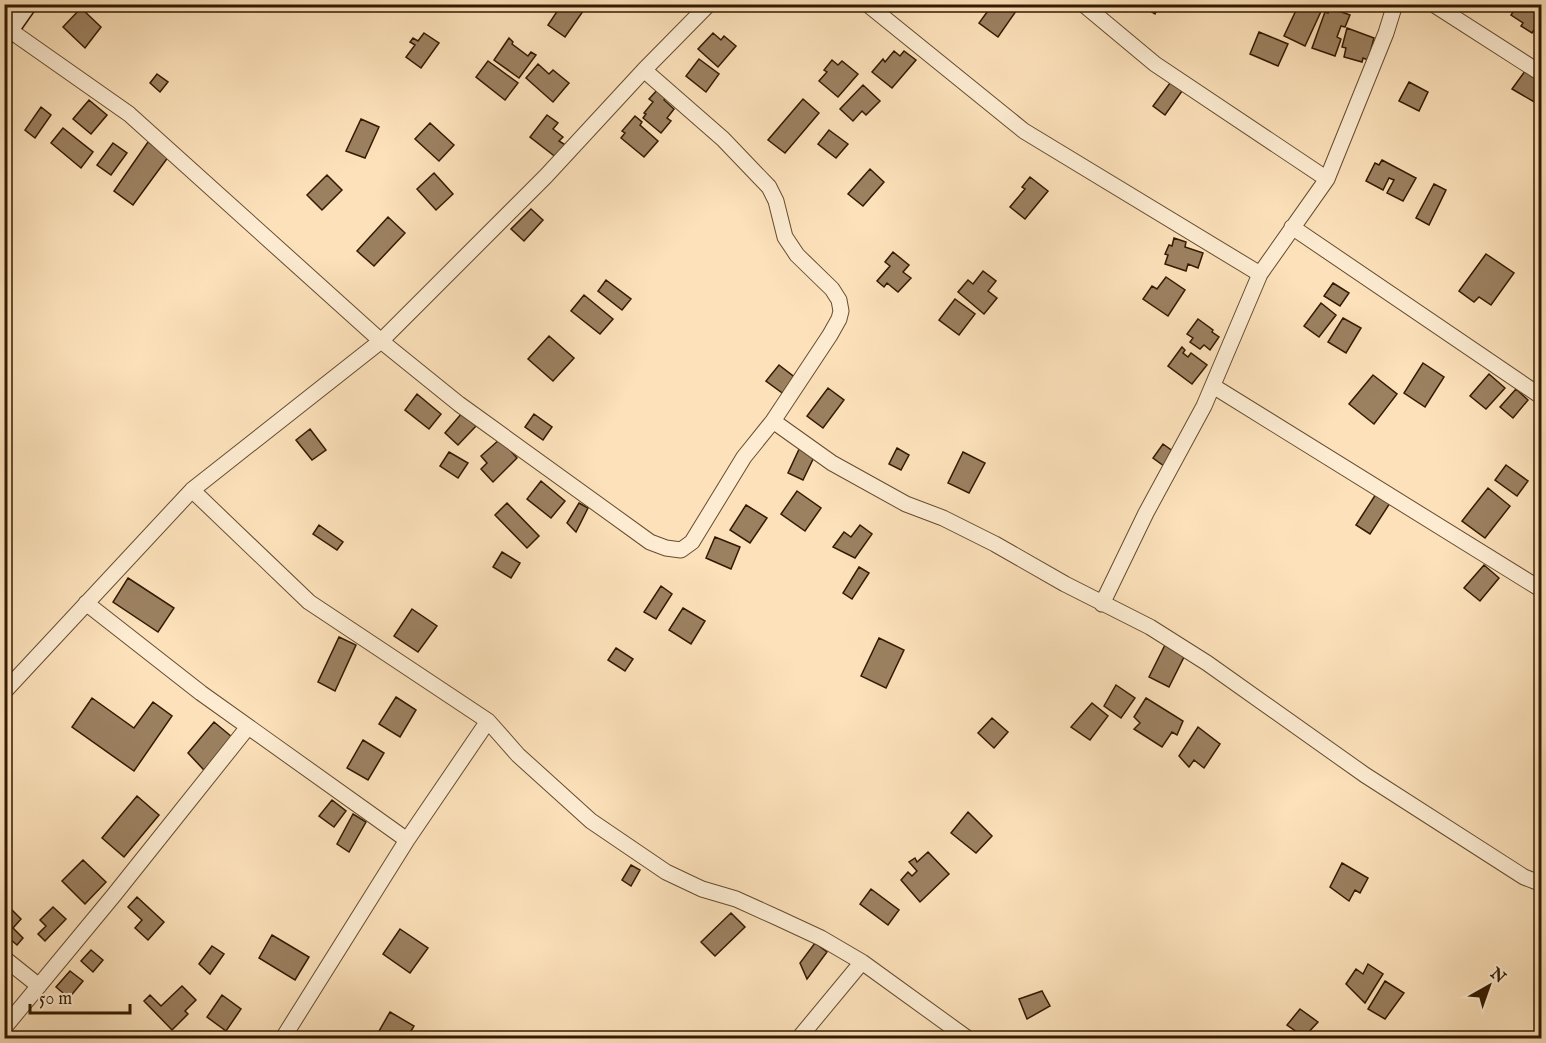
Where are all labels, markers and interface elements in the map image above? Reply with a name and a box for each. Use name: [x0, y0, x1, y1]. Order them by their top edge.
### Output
north arrow: [1459, 956, 1519, 1016]
text: N: [1485, 963, 1509, 988]
scale bar: [30, 977, 130, 1015]
text: 50 m: [39, 988, 72, 1011]

